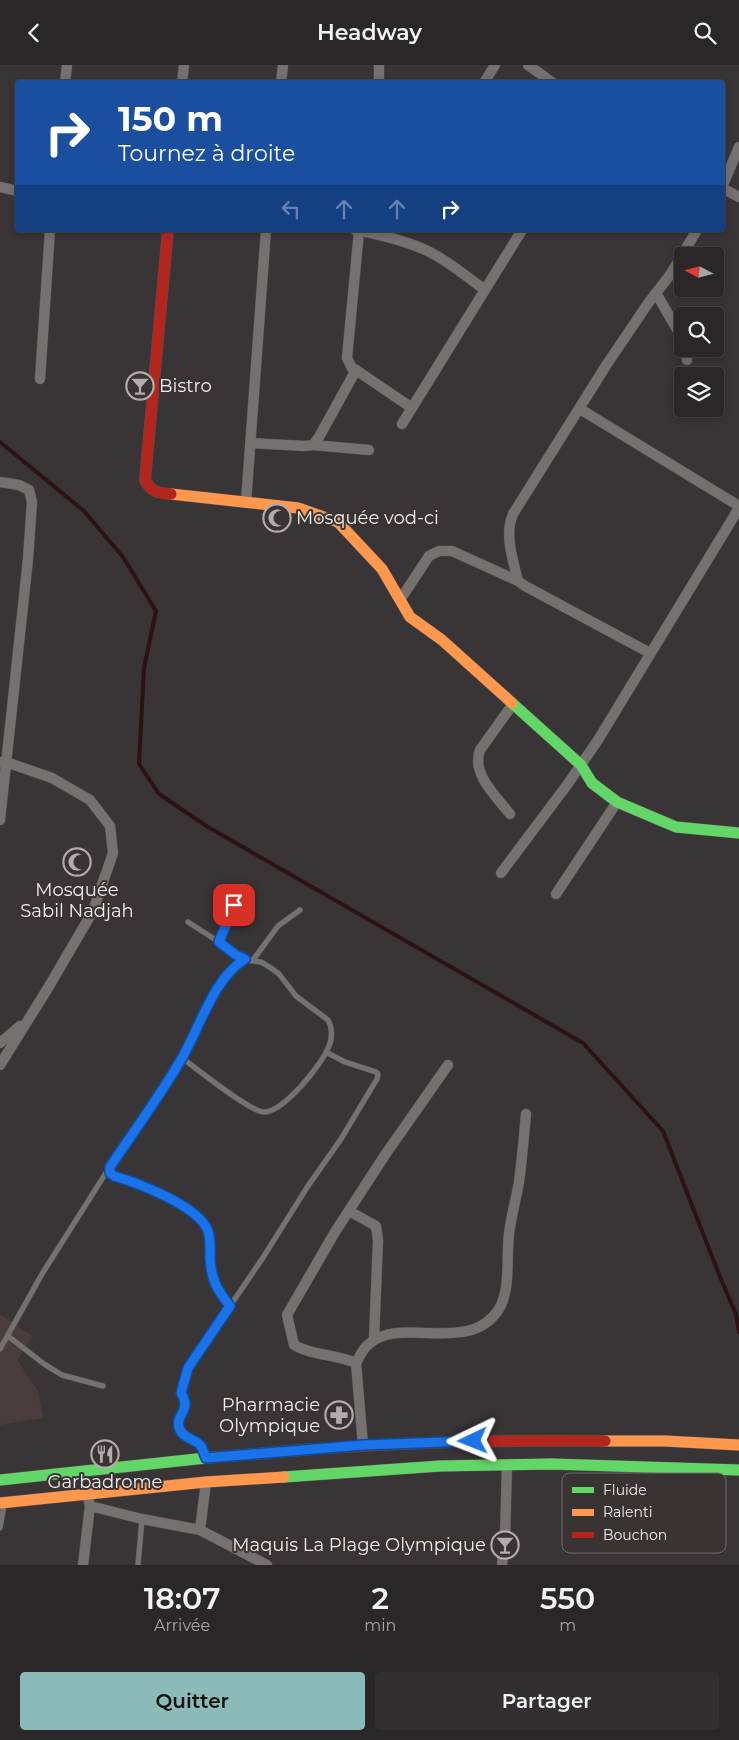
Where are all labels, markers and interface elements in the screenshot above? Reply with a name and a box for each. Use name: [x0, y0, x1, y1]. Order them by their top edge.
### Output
icon: back: [20, 19, 48, 47]
text: Headway: [317, 19, 422, 46]
icon: search: [691, 19, 719, 47]
text: 150 m: [118, 97, 223, 140]
icon: right: [35, 100, 100, 165]
text: Tournez à droite: [118, 140, 295, 167]
icon: left: [277, 195, 305, 223]
icon: ahead: [330, 195, 358, 223]
icon: ahead: [383, 195, 411, 223]
icon: right: [436, 195, 464, 223]
north arrow: [674, 247, 724, 297]
map controls: [674, 247, 724, 417]
button: search: [674, 307, 724, 357]
button: layers: [674, 367, 724, 417]
bar icon: Bistro: [125, 371, 155, 401]
place label: Bistro: [159, 375, 212, 397]
mosque icon: Mosquée vod-ci: [262, 503, 292, 533]
place label: Mosquée vod-ci: [296, 507, 439, 529]
mosque icon: Mosquée Sabil Nadjah: [62, 847, 92, 877]
place label: Mosquée Sabil Nadjah: [20, 879, 134, 922]
pin: [213, 884, 255, 926]
icon: arrive: [220, 891, 248, 919]
place label: Pharmacie Olympique: [219, 1394, 320, 1437]
pharmacy icon: Pharmacie Olympique: [324, 1400, 354, 1430]
position arrow: [446, 1414, 498, 1466]
restaurant icon: Garbadrome: [90, 1439, 120, 1469]
place label: Garbadrome: [48, 1471, 163, 1493]
legend: [562, 1473, 726, 1553]
text: Fluide: [603, 1481, 647, 1499]
text: Ralenti: [603, 1503, 652, 1521]
text: Bouchon: [603, 1526, 667, 1544]
bar icon: Maquis La Plage Olympique: [490, 1530, 520, 1560]
place label: Maquis La Plage Olympique: [232, 1534, 486, 1556]
text: 18:07: [144, 1580, 220, 1617]
text: 2: [372, 1580, 389, 1617]
text: 550: [540, 1580, 595, 1617]
text: Arrivée: [154, 1616, 210, 1635]
text: min: [364, 1616, 396, 1635]
text: m: [559, 1616, 576, 1635]
button: Quitter: [20, 1672, 365, 1730]
button: Partager: [375, 1672, 719, 1730]

